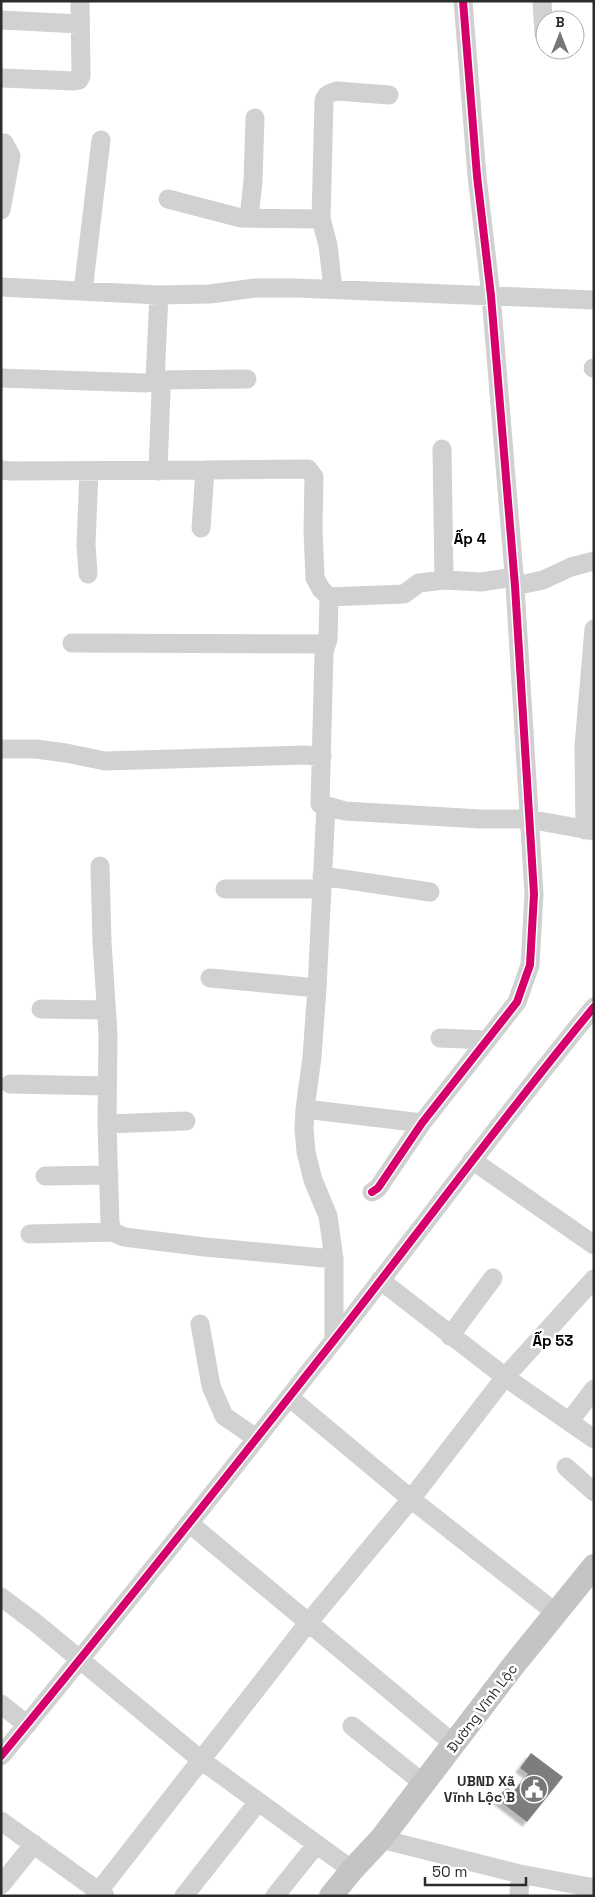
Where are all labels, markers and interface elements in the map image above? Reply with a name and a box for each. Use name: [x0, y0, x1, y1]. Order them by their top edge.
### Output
north arrow: [535, 10, 585, 60]
text: B: [555, 13, 565, 31]
district label: Ấp 4: [454, 528, 487, 548]
district label: Ấp 53: [532, 1330, 574, 1350]
street label: Đường Vĩnh Lộc: [443, 1660, 521, 1756]
place label: UBND Xã Vĩnh Lộc B: [444, 1772, 515, 1806]
public building icon: UBND Xã Vĩnh Lộc B: [519, 1774, 549, 1804]
scale bar: [425, 1854, 526, 1886]
text: 50 m: [432, 1862, 467, 1881]

